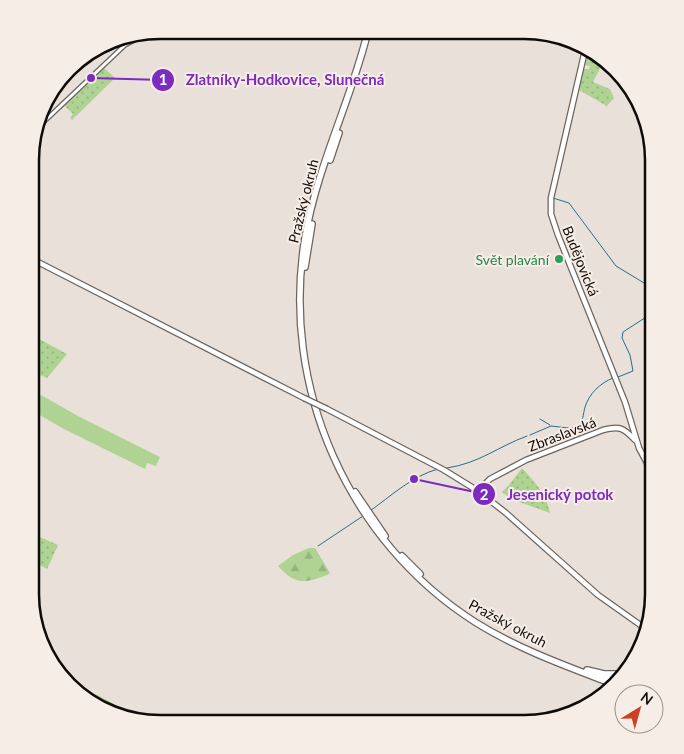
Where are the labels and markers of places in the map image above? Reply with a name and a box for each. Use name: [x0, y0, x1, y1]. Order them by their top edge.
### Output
callout: Zlatníky-Hodkovice, Slunečná: [151, 65, 394, 95]
place label: Svět plavání: [476, 251, 550, 268]
marker: Svět plavání: [553, 253, 565, 265]
callout: Jesenický potok: [472, 479, 624, 509]

